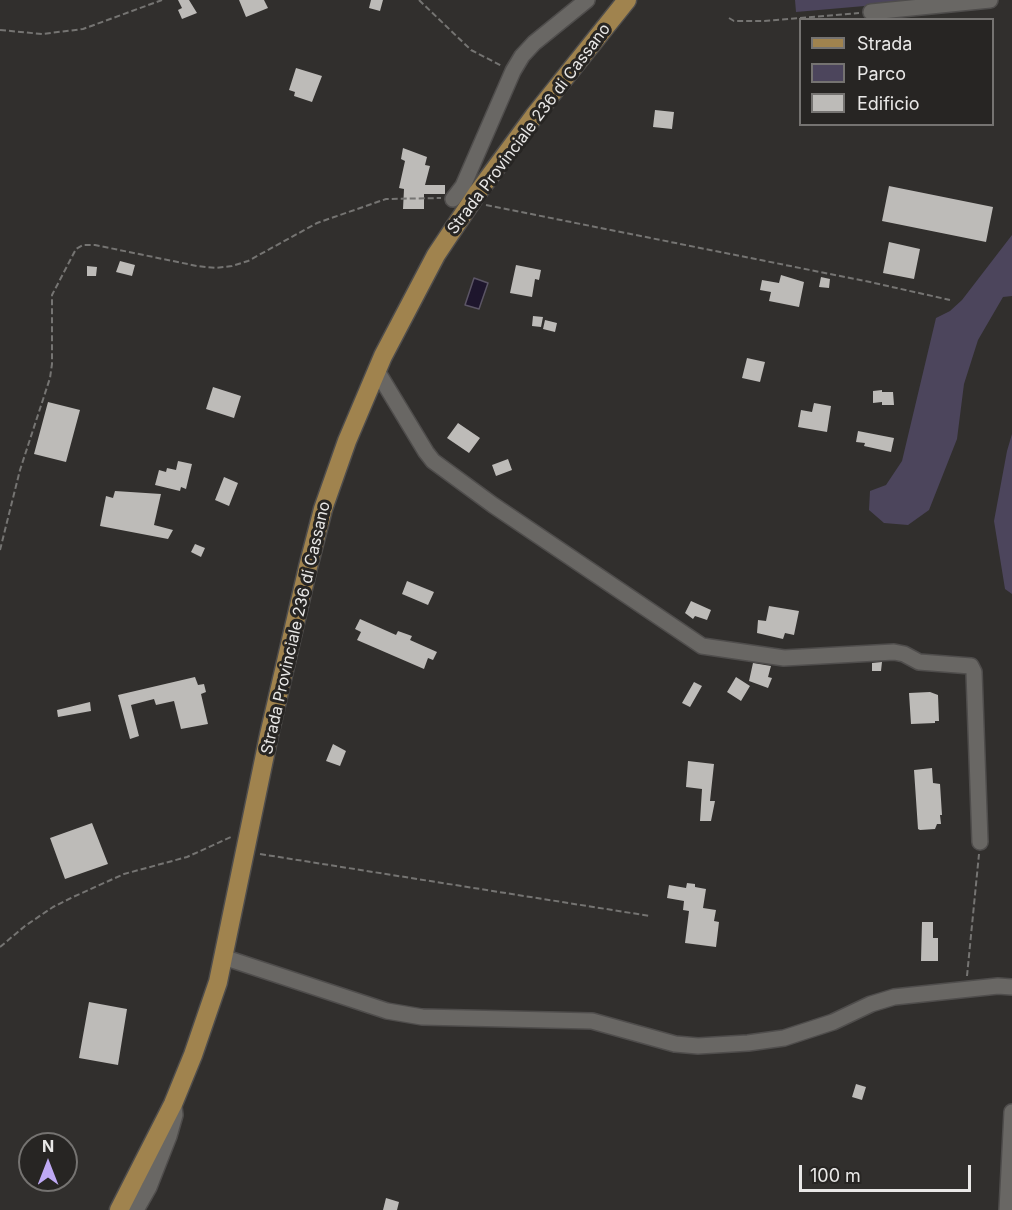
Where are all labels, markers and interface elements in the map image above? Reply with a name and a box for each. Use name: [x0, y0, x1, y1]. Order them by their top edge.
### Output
legend: [799, 18, 994, 126]
street label: Strada Provinciale 236 di Cassano: [443, 20, 615, 238]
text: Strada: [857, 33, 912, 54]
text: Parco: [857, 63, 906, 84]
text: Edificio: [857, 93, 920, 114]
street label: Strada Provinciale 236 di Cassano: [258, 500, 334, 756]
north arrow: [18, 1132, 78, 1192]
text: N: [42, 1136, 54, 1156]
scale bar: [802, 1153, 974, 1191]
text: 100 m: [810, 1165, 861, 1186]

